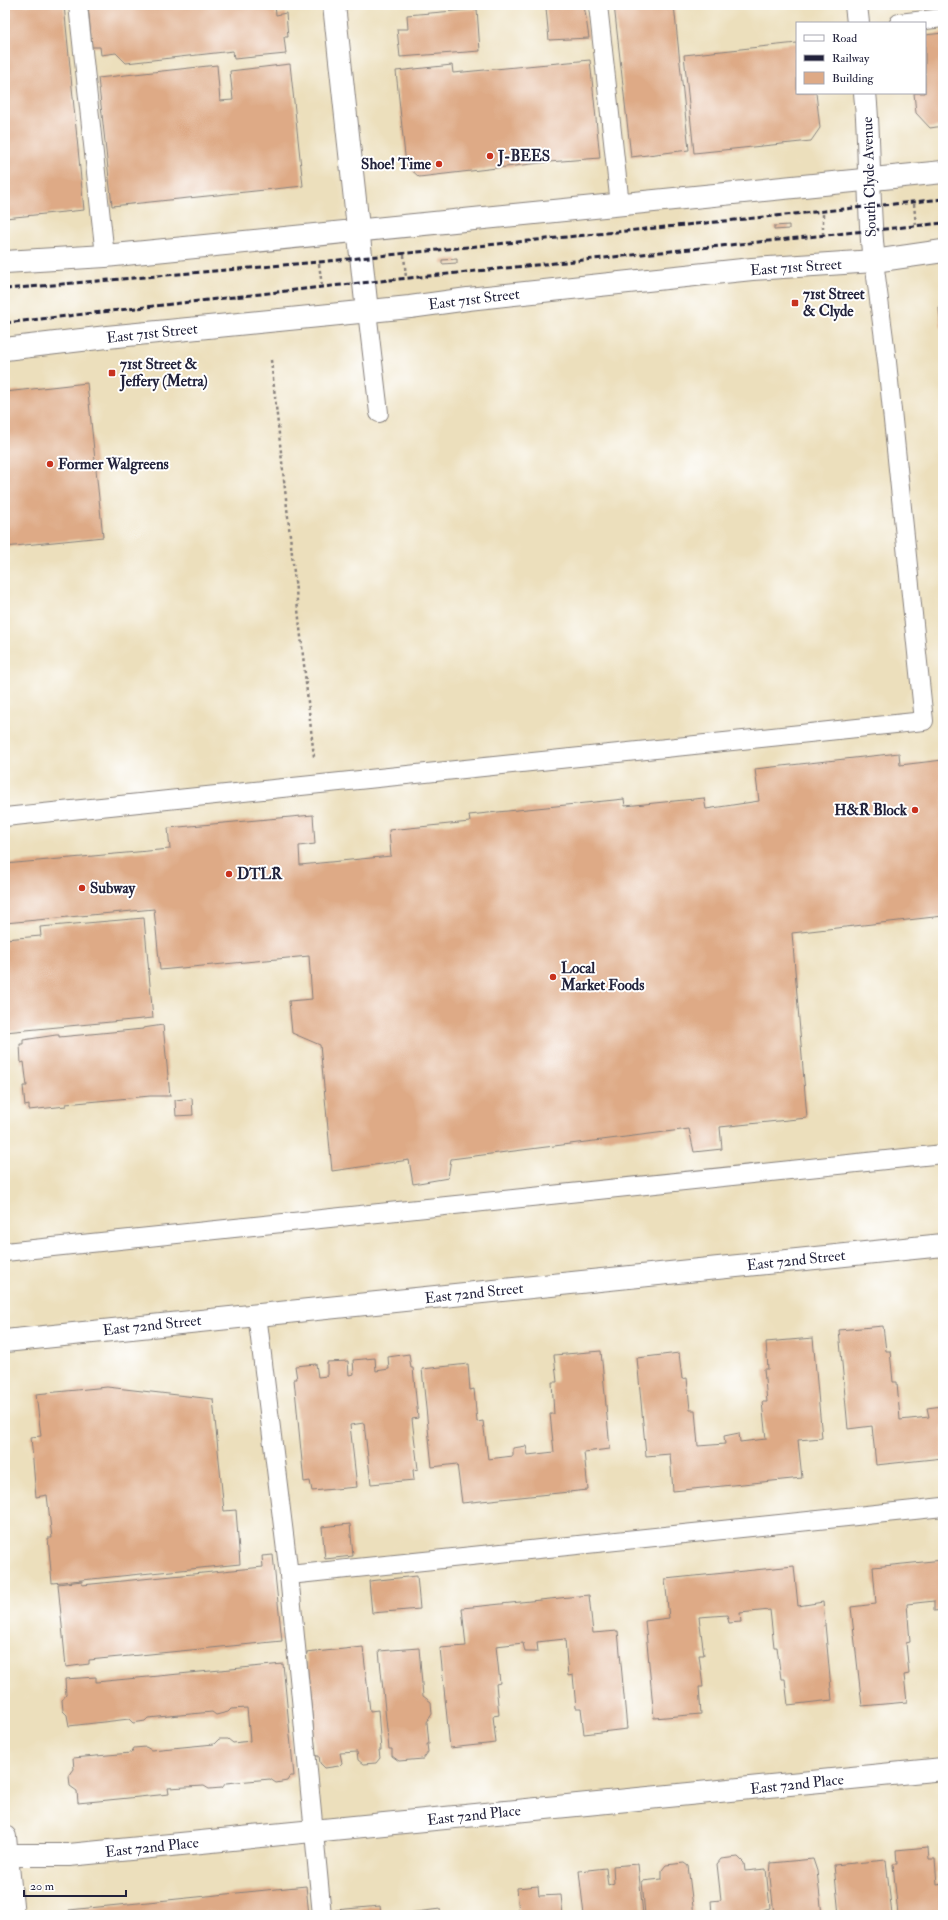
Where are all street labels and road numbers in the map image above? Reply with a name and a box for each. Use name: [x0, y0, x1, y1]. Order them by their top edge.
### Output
street label: South Clyde Avenue: [858, 116, 881, 238]
street label: East 71st Street: [750, 255, 843, 280]
street label: East 71st Street: [427, 284, 521, 315]
street label: East 71st Street: [105, 319, 199, 348]
street label: East 72nd Street: [746, 1246, 846, 1275]
street label: East 72nd Street: [424, 1279, 524, 1308]
street label: East 72nd Street: [102, 1311, 202, 1340]
street label: East 72nd Place: [749, 1770, 845, 1799]
street label: East 72nd Place: [426, 1801, 522, 1830]
street label: East 72nd Place: [104, 1833, 200, 1862]

